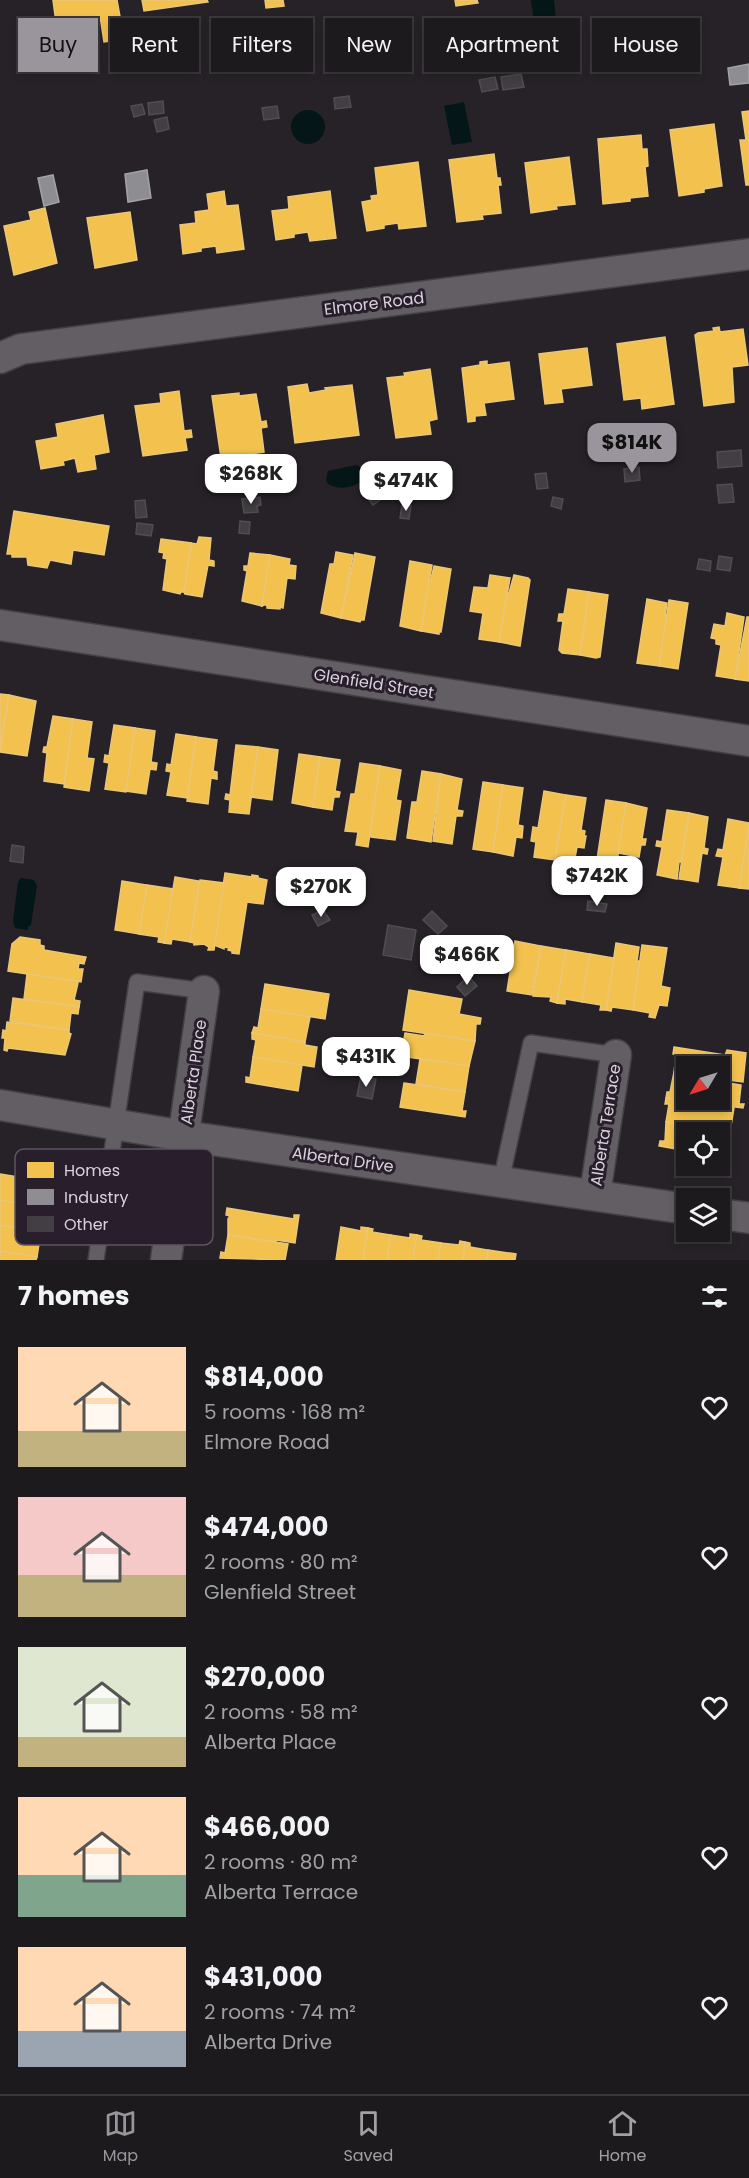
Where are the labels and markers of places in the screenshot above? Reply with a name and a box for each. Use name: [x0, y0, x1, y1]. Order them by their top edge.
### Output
pin: $814K: [590, 423, 674, 474]
pin: $268K: [209, 454, 293, 505]
pin: $474K: [364, 461, 448, 512]
pin: $742K: [555, 856, 639, 907]
pin: $270K: [279, 867, 363, 918]
pin: $466K: [425, 935, 509, 986]
pin: $431K: [324, 1037, 408, 1088]

